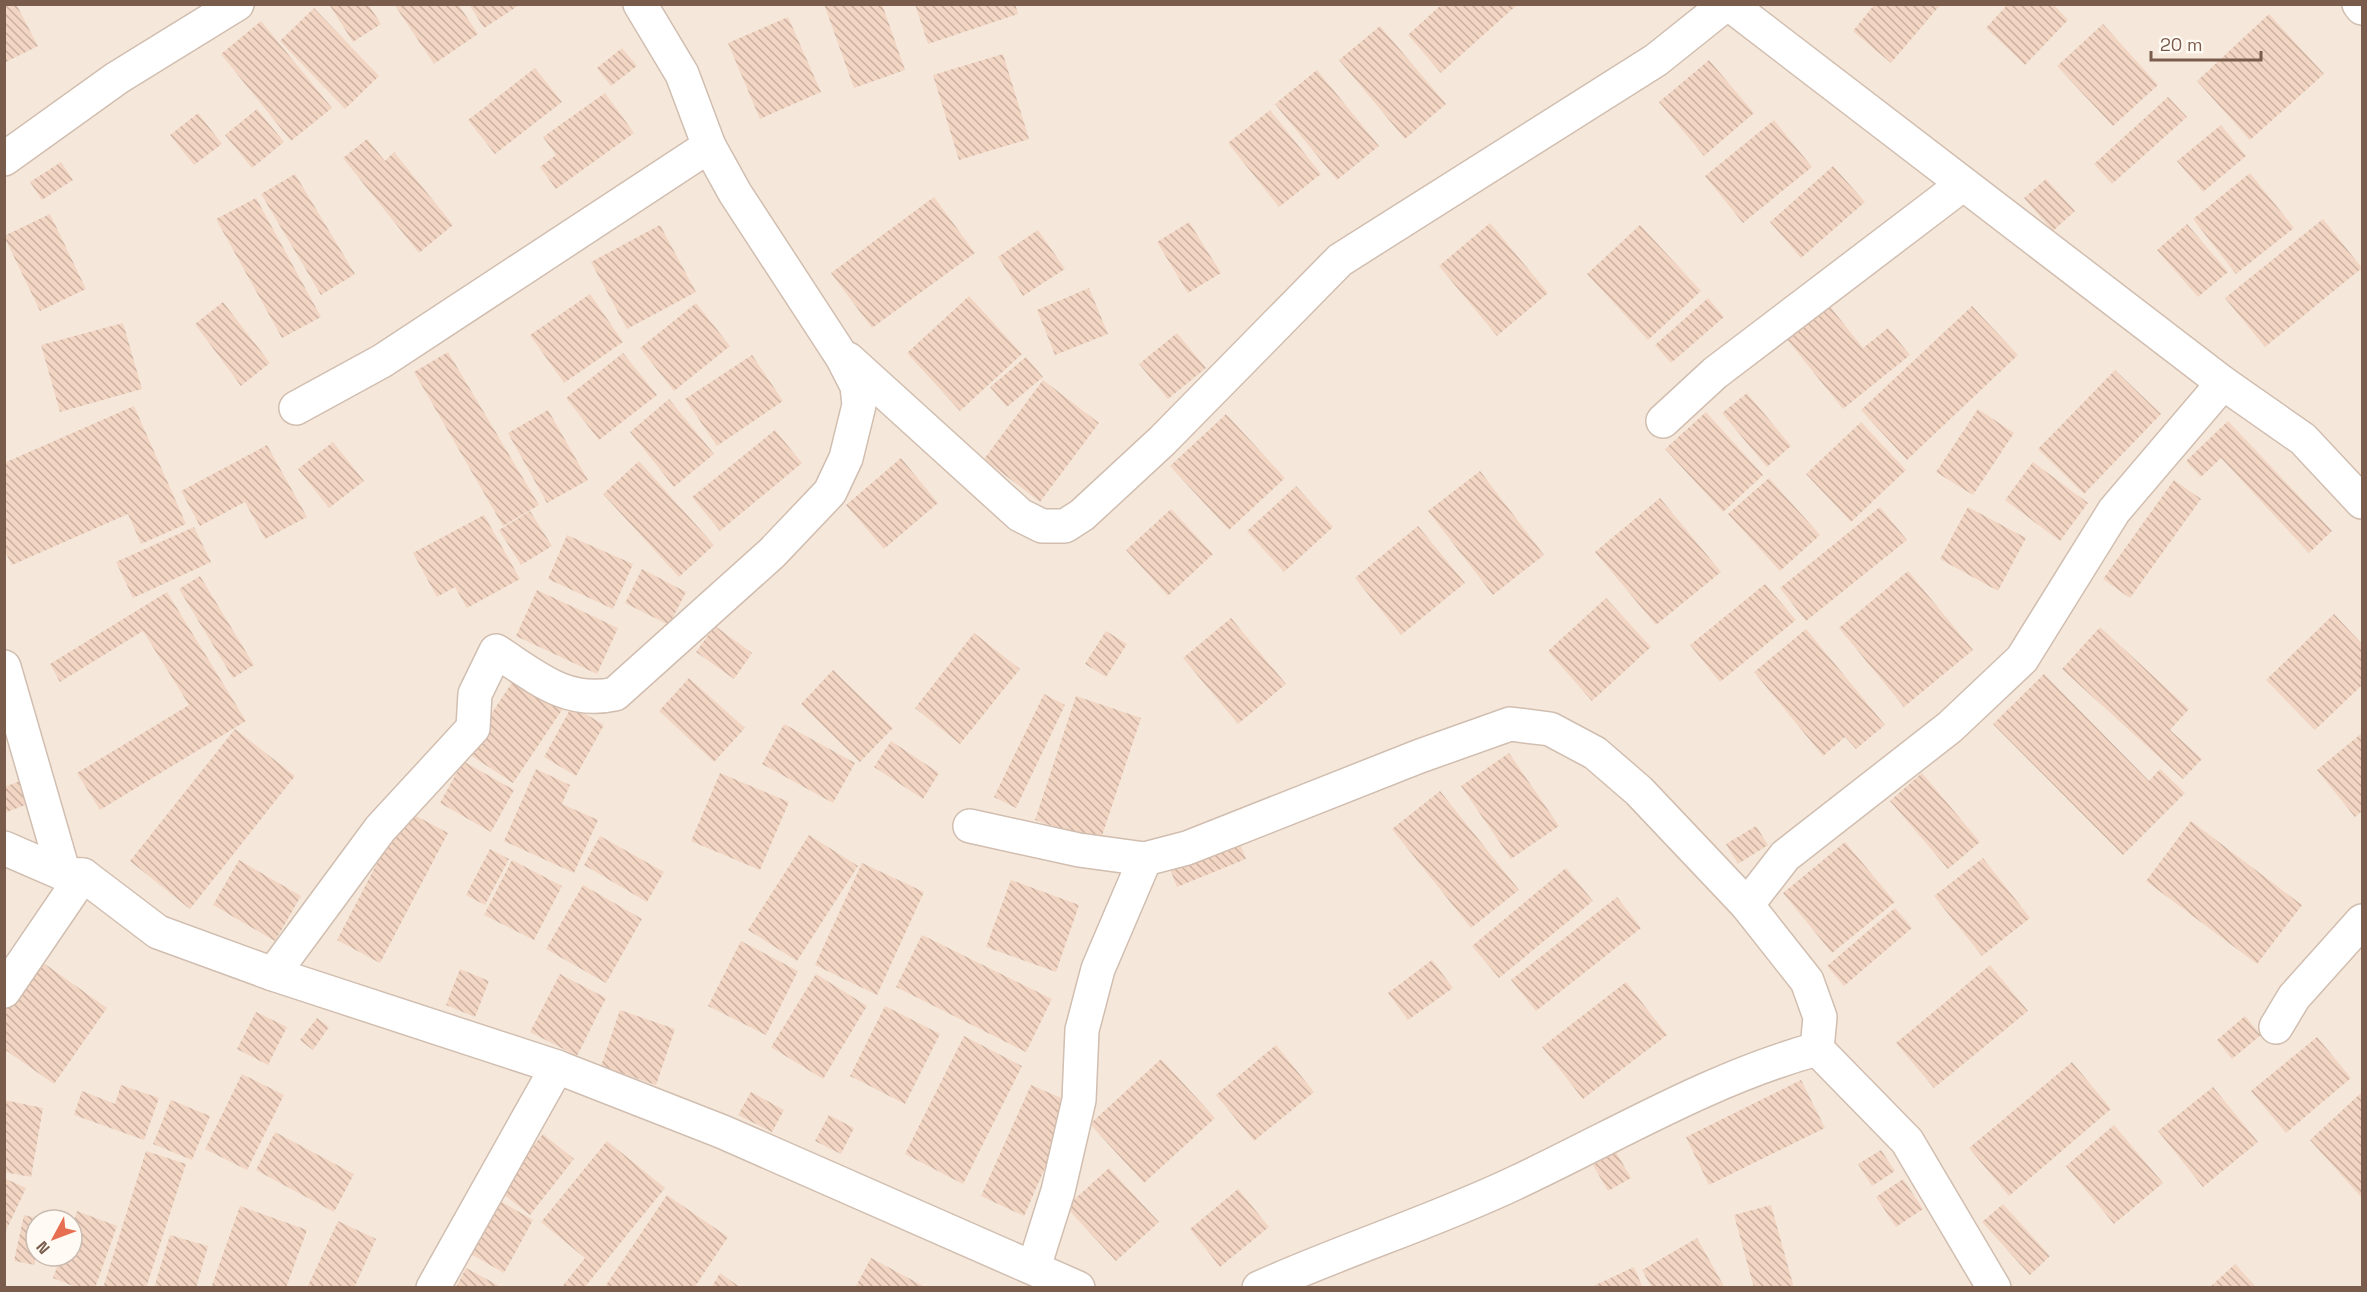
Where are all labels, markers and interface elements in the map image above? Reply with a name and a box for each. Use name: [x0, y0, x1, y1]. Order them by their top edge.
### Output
scale bar: [2151, 24, 2260, 62]
text: 20 m: [2160, 33, 2203, 56]
north arrow: [24, 1208, 84, 1268]
text: N: [32, 1237, 55, 1258]

